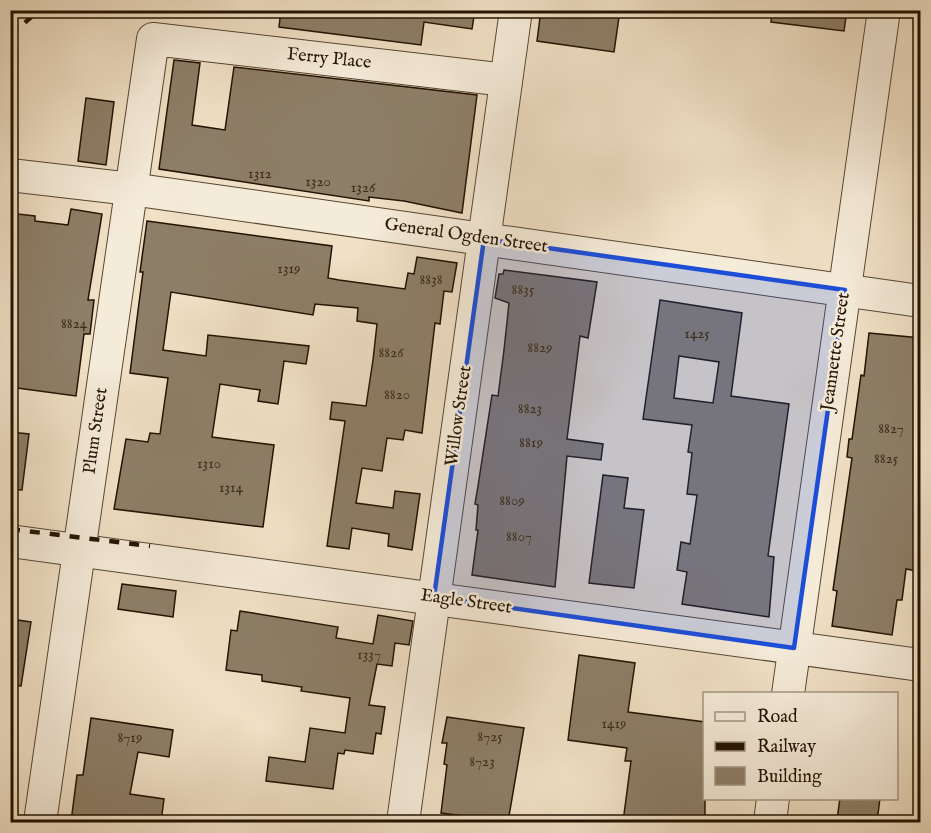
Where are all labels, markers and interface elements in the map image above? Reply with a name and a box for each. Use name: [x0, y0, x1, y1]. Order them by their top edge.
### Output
street label: Ferry Place: [286, 43, 372, 75]
house number: 1312: [248, 164, 272, 183]
house number: 1320: [305, 172, 331, 191]
house number: 1326: [351, 178, 376, 197]
street label: General Ogden Street: [383, 213, 549, 259]
house number: 1319: [277, 259, 301, 278]
house number: 8838: [419, 270, 443, 289]
house number: 8835: [512, 280, 535, 299]
street label: Jeannette Street: [816, 291, 856, 415]
house number: 8824: [61, 314, 88, 333]
house number: 1425: [684, 324, 710, 343]
house number: 8829: [527, 338, 553, 357]
house number: 8826: [378, 343, 404, 362]
street label: Willow Street: [441, 364, 477, 468]
house number: 8820: [384, 385, 410, 404]
street label: Plum Street: [79, 386, 113, 476]
house number: 8823: [518, 399, 542, 418]
house number: 8827: [878, 419, 904, 438]
house number: 8819: [519, 433, 543, 452]
house number: 8825: [874, 449, 899, 468]
house number: 1310: [197, 454, 221, 473]
house number: 1314: [219, 478, 244, 497]
house number: 8809: [499, 491, 525, 510]
house number: 8807: [506, 527, 532, 546]
street label: Eagle Street: [419, 584, 513, 620]
house number: 1337: [357, 645, 381, 664]
legend: [703, 692, 898, 800]
text: Road: [757, 706, 798, 729]
house number: 1419: [601, 714, 627, 733]
house number: 8725: [477, 727, 503, 746]
house number: 8719: [117, 728, 143, 747]
text: Railway: [757, 736, 816, 759]
house number: 8723: [469, 752, 495, 771]
text: Building: [757, 766, 822, 789]

